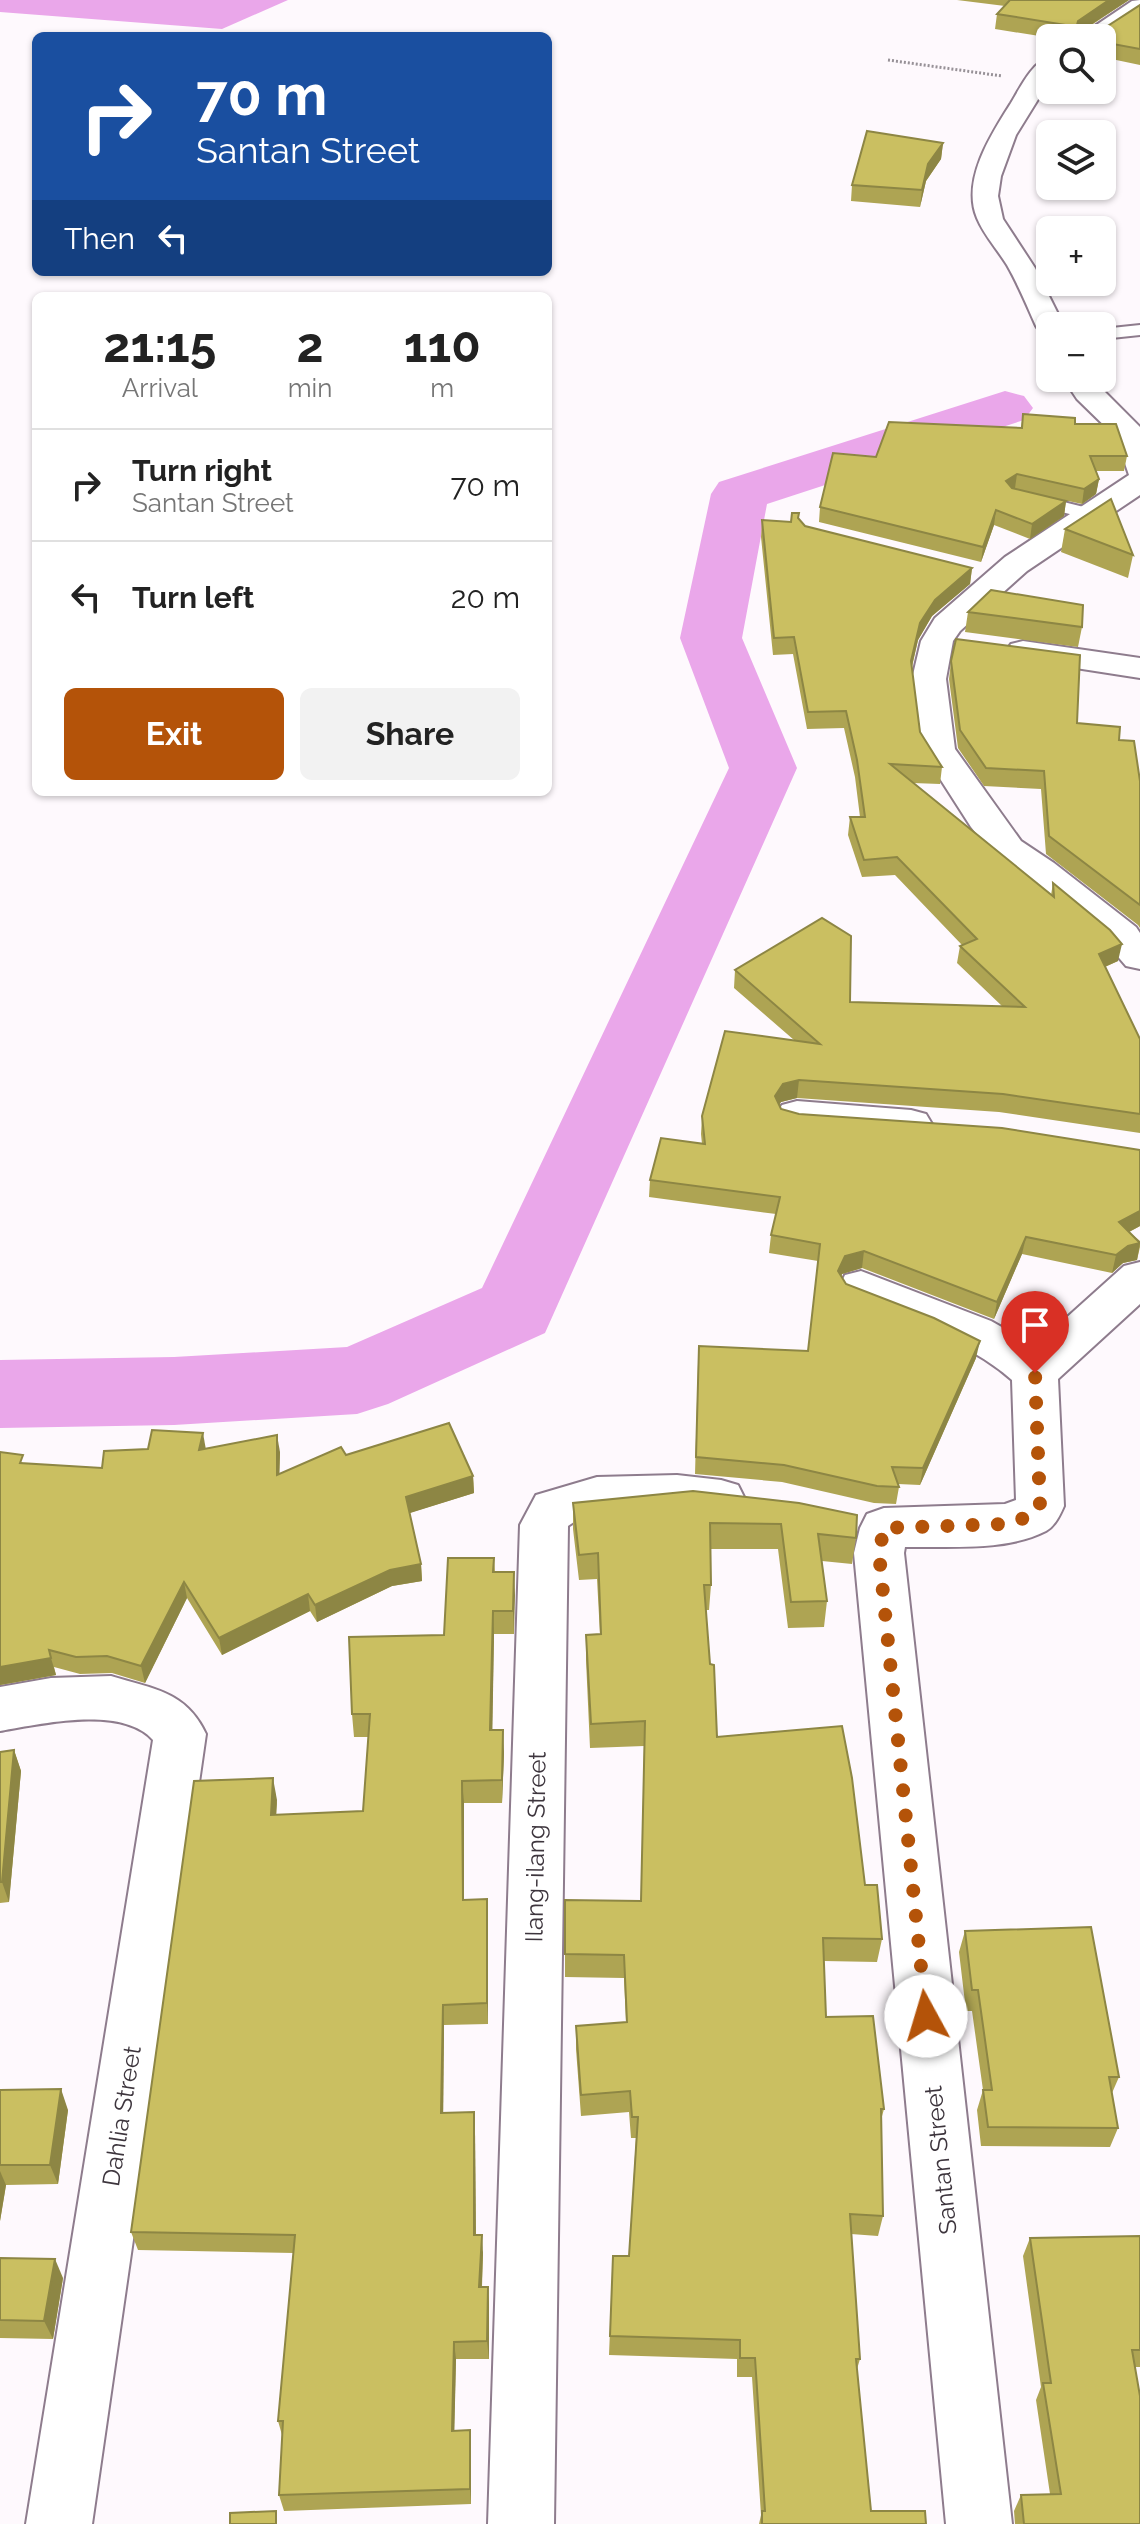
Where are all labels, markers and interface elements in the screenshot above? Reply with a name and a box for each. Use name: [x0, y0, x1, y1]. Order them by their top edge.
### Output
map controls: [1036, 24, 1116, 392]
button: search: [1036, 24, 1116, 104]
text: 70 m: [196, 62, 327, 128]
icon: right: [64, 64, 168, 168]
button: layers: [1036, 120, 1116, 200]
text: Santan Street: [196, 129, 420, 171]
icon: left: [151, 216, 195, 260]
button: +: [1036, 216, 1116, 296]
text: Then: [64, 221, 135, 256]
button: −: [1036, 312, 1116, 392]
text: 21:15: [103, 317, 216, 373]
text: 2: [296, 317, 324, 373]
text: 110: [404, 317, 481, 373]
text: Arrival: [122, 373, 198, 403]
text: min: [288, 373, 332, 403]
text: m: [430, 373, 454, 403]
text: Turn right: [132, 453, 272, 488]
icon: right: [64, 463, 108, 507]
text: 70 m: [450, 468, 520, 503]
text: Santan Street: [132, 488, 294, 518]
icon: left: [64, 575, 108, 619]
text: Turn left: [132, 580, 254, 615]
text: 20 m: [451, 580, 520, 615]
button: Exit: [64, 688, 284, 780]
button: Share: [300, 688, 520, 780]
pin: [1001, 1291, 1069, 1373]
icon: arrive: [1013, 1303, 1057, 1347]
street label: Ilang-ilang Street: [519, 1751, 552, 1943]
position arrow: [884, 1974, 968, 2058]
street label: Dahlia Street: [96, 2044, 147, 2188]
street label: Santan Street: [918, 2084, 963, 2236]

